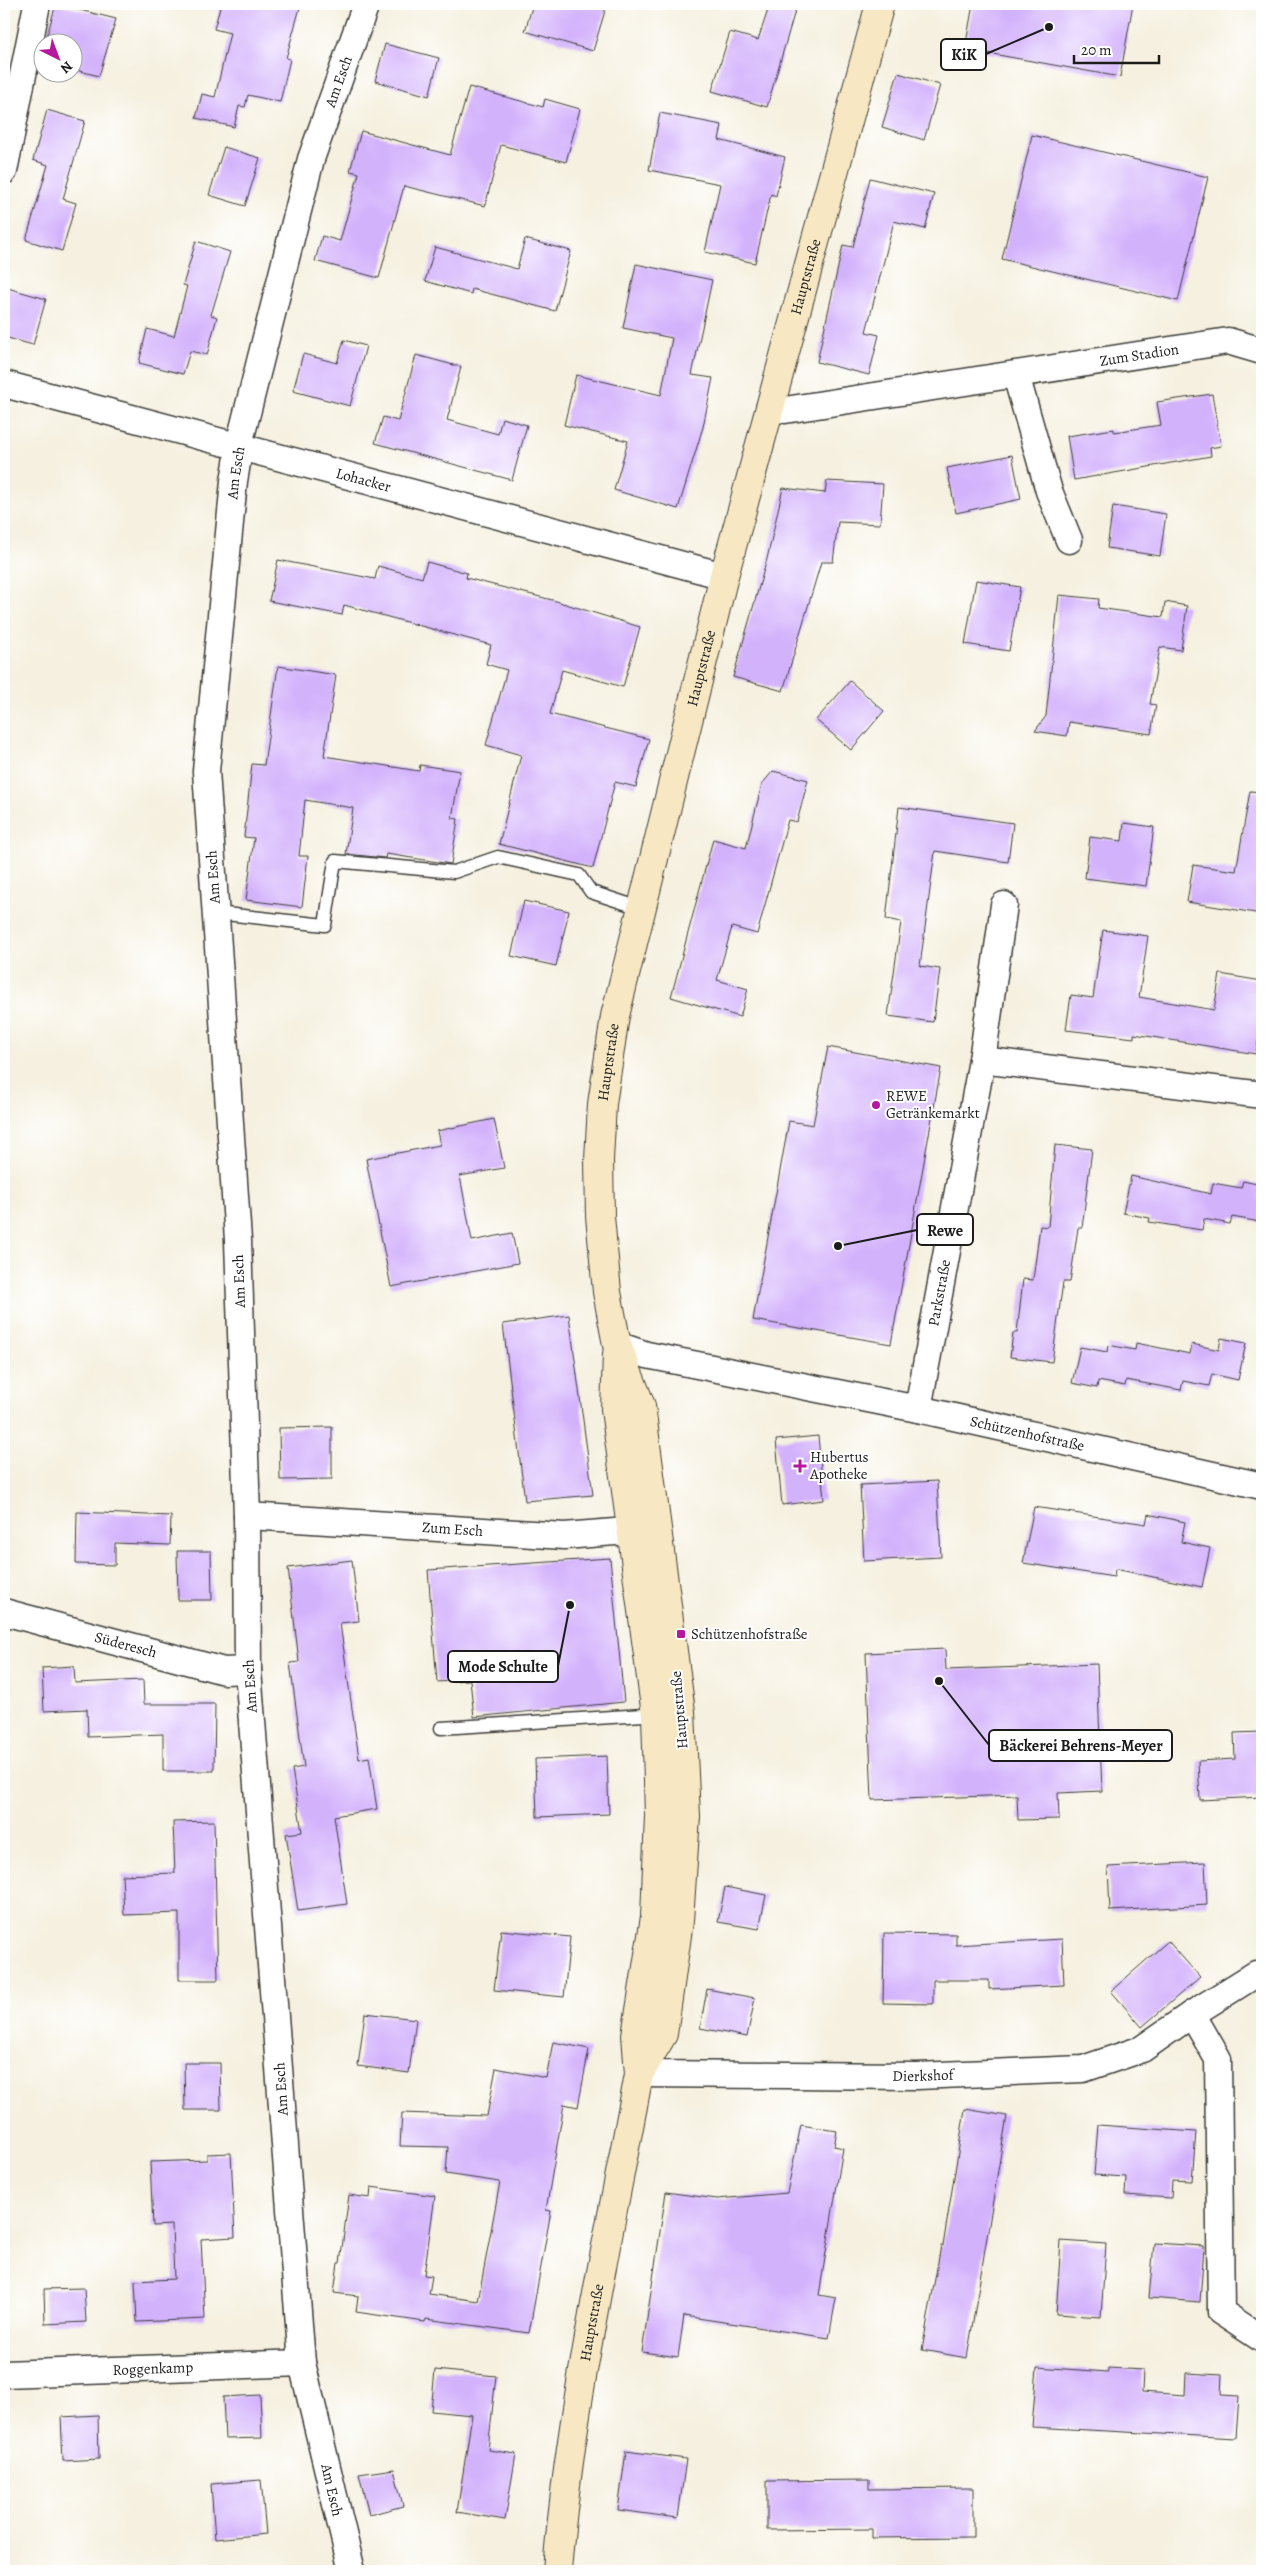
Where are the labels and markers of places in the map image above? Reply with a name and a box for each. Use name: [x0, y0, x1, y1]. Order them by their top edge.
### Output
callout: KiK: [941, 39, 986, 70]
place label: REWE Getränkemarkt: [886, 1086, 980, 1123]
marker: REWE Getränkemarkt: [870, 1099, 882, 1111]
callout: Rewe: [917, 1214, 973, 1245]
place label: Hubertus Apotheke: [809, 1447, 869, 1484]
marker: Hubertus Apotheke: [794, 1460, 806, 1472]
place label: Schützenhofstraße: [691, 1624, 808, 1644]
marker: Schützenhofstraße: [675, 1628, 687, 1640]
callout: Mode Schulte: [448, 1651, 558, 1682]
callout: Bäckerei Behrens-Meyer: [989, 1730, 1172, 1761]

